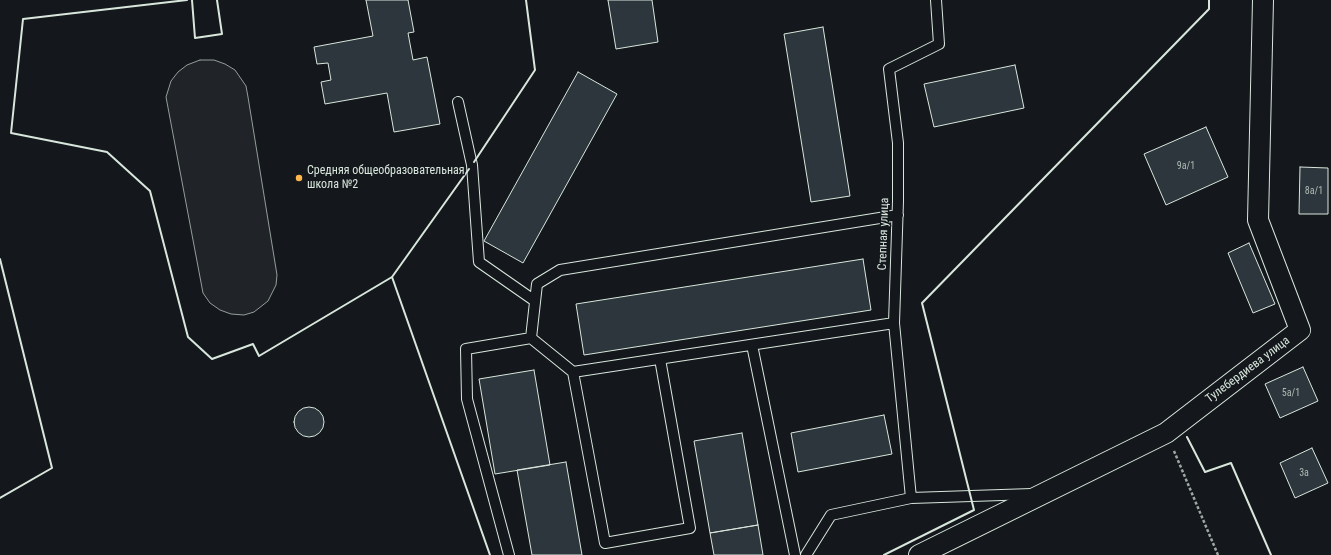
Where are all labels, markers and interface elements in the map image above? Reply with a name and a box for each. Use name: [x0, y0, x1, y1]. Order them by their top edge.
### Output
house number: 9а/1: [1177, 160, 1195, 172]
place label: Средняя общеобразовательная школа №2: [307, 164, 465, 192]
marker: Средняя общеобразовательная школа №2: [294, 173, 304, 183]
house number: 8а/1: [1305, 185, 1323, 197]
street label: Степная улица: [876, 197, 892, 271]
street label: Тулебердиева улица: [1203, 334, 1293, 406]
house number: 5а/1: [1282, 387, 1300, 399]
house number: 3а: [1299, 467, 1309, 479]

